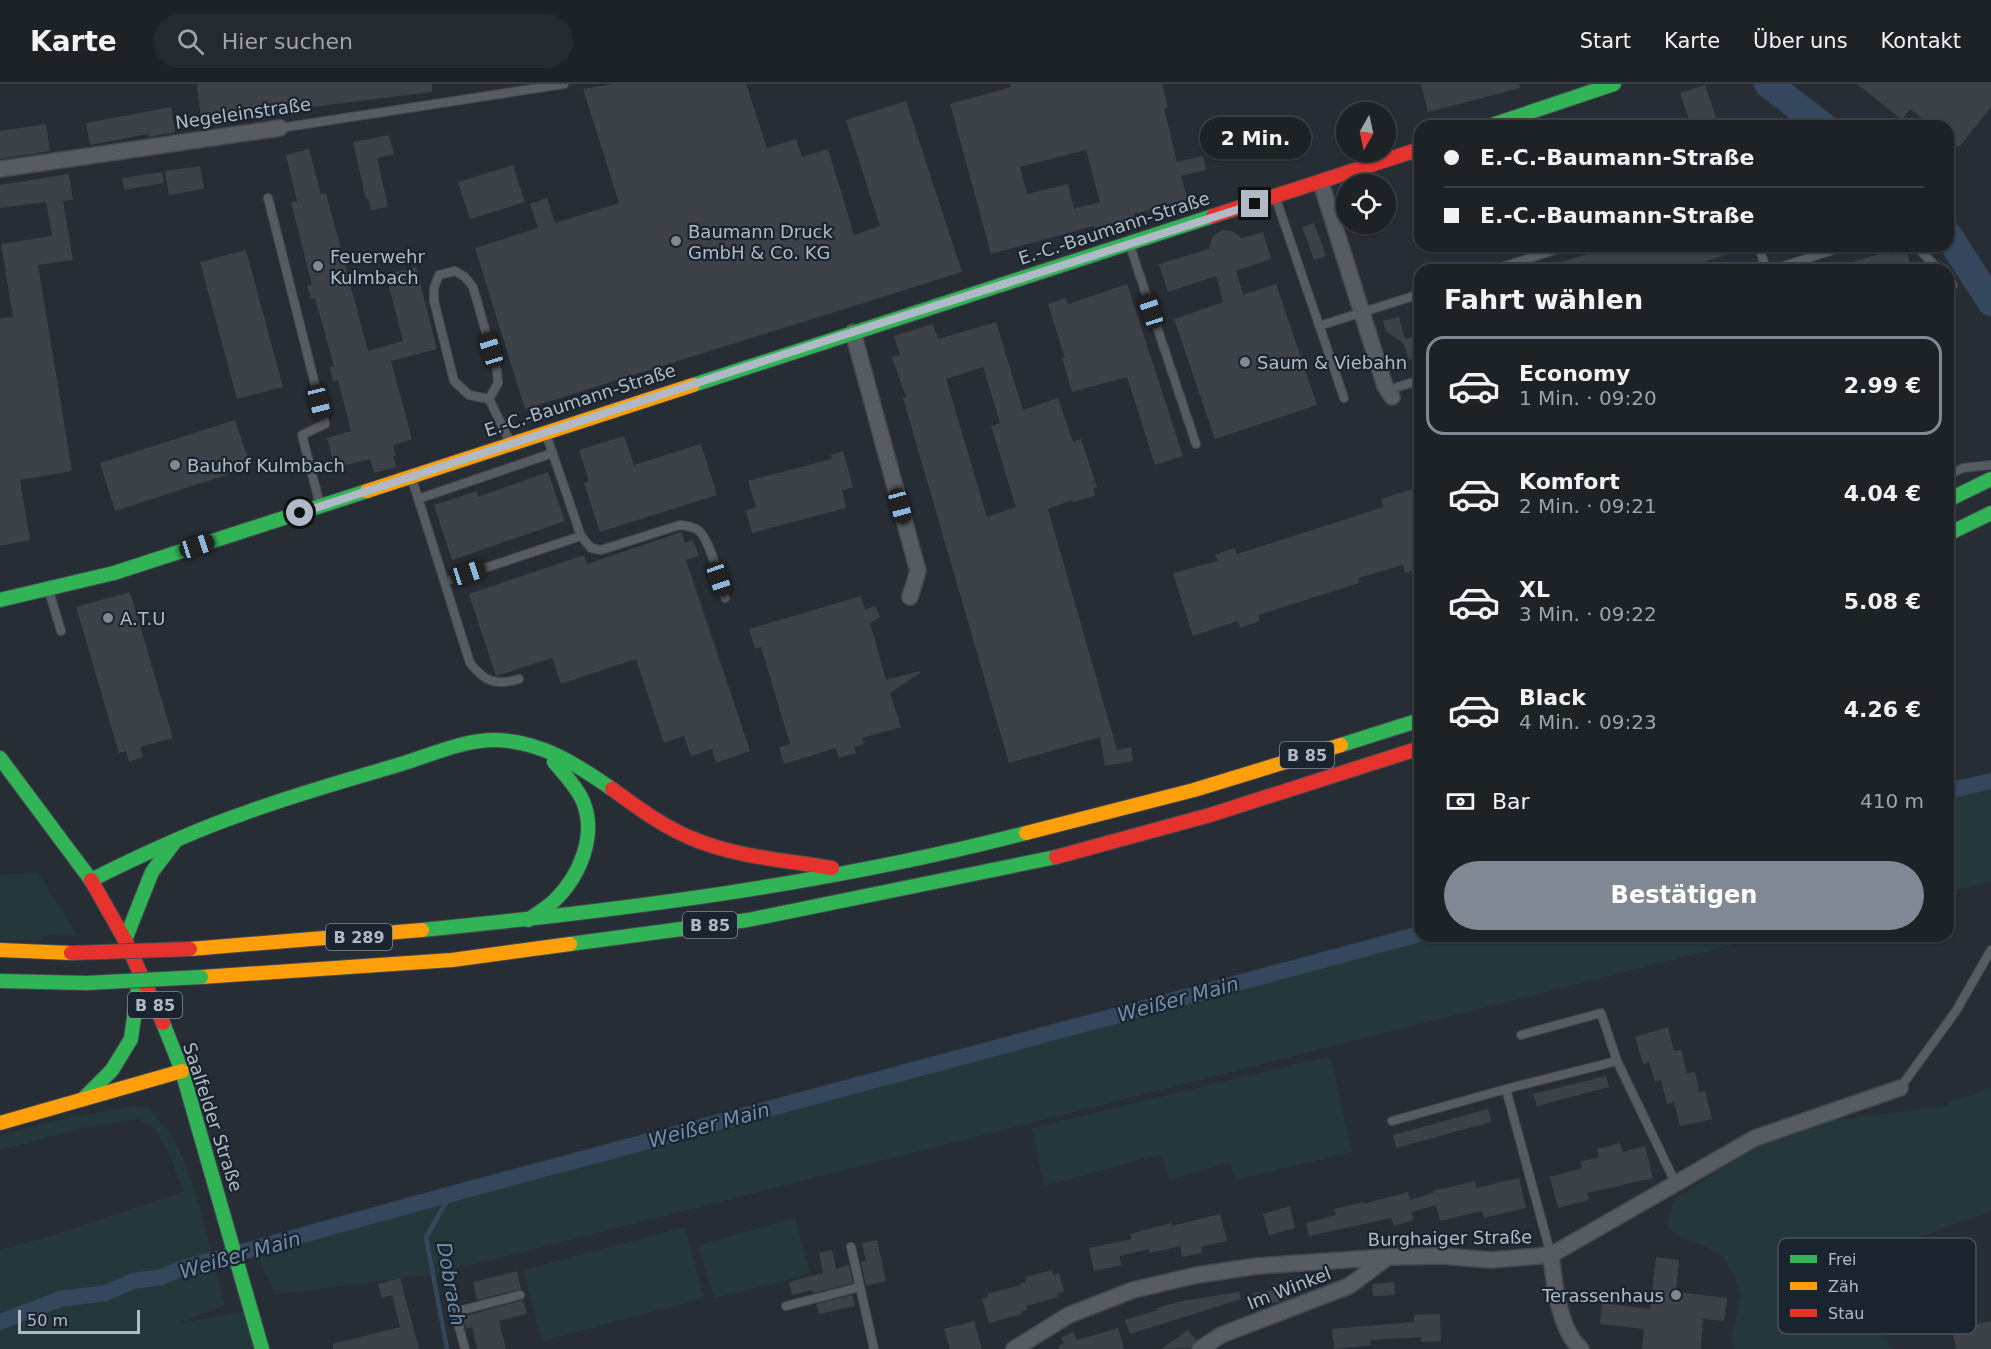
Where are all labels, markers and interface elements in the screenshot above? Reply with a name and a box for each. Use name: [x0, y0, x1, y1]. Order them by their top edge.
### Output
search box: [153, 14, 573, 68]
text: Karte: [30, 25, 117, 58]
icon: search: [174, 25, 207, 58]
text: Hier suchen: [222, 29, 353, 54]
text: Start: [1580, 29, 1631, 53]
text: Karte: [1664, 29, 1720, 53]
text: Über uns: [1753, 29, 1848, 53]
text: Kontakt: [1881, 29, 1961, 53]
street label: Negeleinstraße: [174, 93, 312, 133]
north arrow: [1336, 102, 1396, 162]
map controls: [1336, 102, 1396, 234]
callout: 2 Min.: [1200, 117, 1310, 159]
text: 2 Min.: [1221, 126, 1290, 150]
text: E.-C.-Baumann-Straße: [1480, 145, 1754, 170]
button: locate: [1336, 174, 1396, 234]
street label: E.-C.-Baumann-Straße: [1016, 187, 1212, 269]
route end: [1241, 190, 1268, 217]
text: E.-C.-Baumann-Straße: [1480, 203, 1754, 228]
place label: Baumann Druck GmbH & Co. KG: [688, 221, 833, 263]
marker: Baumann Druck GmbH & Co. KG: [669, 234, 683, 248]
place label: Feuerwehr Kulmbach: [330, 246, 426, 288]
marker: Feuerwehr Kulmbach: [311, 259, 325, 273]
text: Fahrt wählen: [1444, 284, 1643, 315]
car: [1137, 291, 1165, 331]
car: [477, 330, 505, 370]
place label: Saum & Viebahn: [1257, 352, 1407, 373]
marker: Saum & Viebahn: [1238, 355, 1252, 369]
street label: E.-C.-Baumann-Straße: [482, 359, 678, 441]
icon: car: [1447, 359, 1501, 413]
text: Economy: [1519, 361, 1630, 386]
text: 2.99 €: [1844, 373, 1921, 398]
car: [306, 382, 332, 422]
text: 1 Min. · 09:20: [1519, 386, 1657, 410]
place label: Bauhof Kulmbach: [187, 455, 345, 476]
marker: Bauhof Kulmbach: [168, 458, 182, 472]
icon: car: [1447, 467, 1501, 521]
text: Komfort: [1519, 469, 1620, 494]
text: 4.04 €: [1844, 481, 1921, 506]
car: [887, 486, 913, 526]
text: 2 Min. · 09:21: [1519, 494, 1657, 518]
route start: [286, 499, 313, 526]
car: [177, 532, 217, 560]
car: [448, 559, 488, 587]
car: [705, 559, 733, 599]
icon: car: [1447, 575, 1501, 629]
text: XL: [1519, 577, 1550, 602]
text: 5.08 €: [1844, 589, 1921, 614]
text: 3 Min. · 09:22: [1519, 602, 1657, 626]
place label: A.T.U: [120, 608, 165, 629]
marker: A.T.U: [101, 611, 115, 625]
icon: car: [1447, 683, 1501, 737]
text: Black: [1519, 685, 1586, 710]
text: 4.26 €: [1844, 697, 1921, 722]
text: 4 Min. · 09:23: [1519, 710, 1657, 734]
road number: B 85: [1280, 742, 1334, 768]
icon: cash: [1444, 785, 1477, 818]
text: Bar: [1492, 789, 1530, 814]
text: 410 m: [1860, 789, 1924, 813]
button: Bestätigen: [1444, 861, 1924, 930]
road number: B 85: [683, 912, 737, 938]
road number: B 289: [326, 924, 392, 950]
water label: Weißer Main: [1115, 971, 1241, 1027]
road number: B 85: [128, 992, 182, 1018]
street label: Saalfelder Straße: [179, 1040, 247, 1194]
water label: Weißer Main: [646, 1097, 772, 1153]
water label: Weißer Main: [177, 1226, 303, 1284]
street label: Burghaiger Straße: [1368, 1226, 1532, 1250]
legend: [1778, 1238, 1976, 1334]
water label: Dobrach: [432, 1240, 470, 1328]
text: Frei: [1828, 1250, 1857, 1269]
street label: Im Winkel: [1244, 1262, 1334, 1314]
text: Zäh: [1828, 1277, 1859, 1296]
place label: Terassenhaus: [1541, 1285, 1664, 1306]
marker: Terassenhaus: [1669, 1288, 1683, 1302]
text: Stau: [1828, 1304, 1864, 1323]
scale bar: [18, 1307, 140, 1334]
text: 50 m: [27, 1311, 68, 1330]

